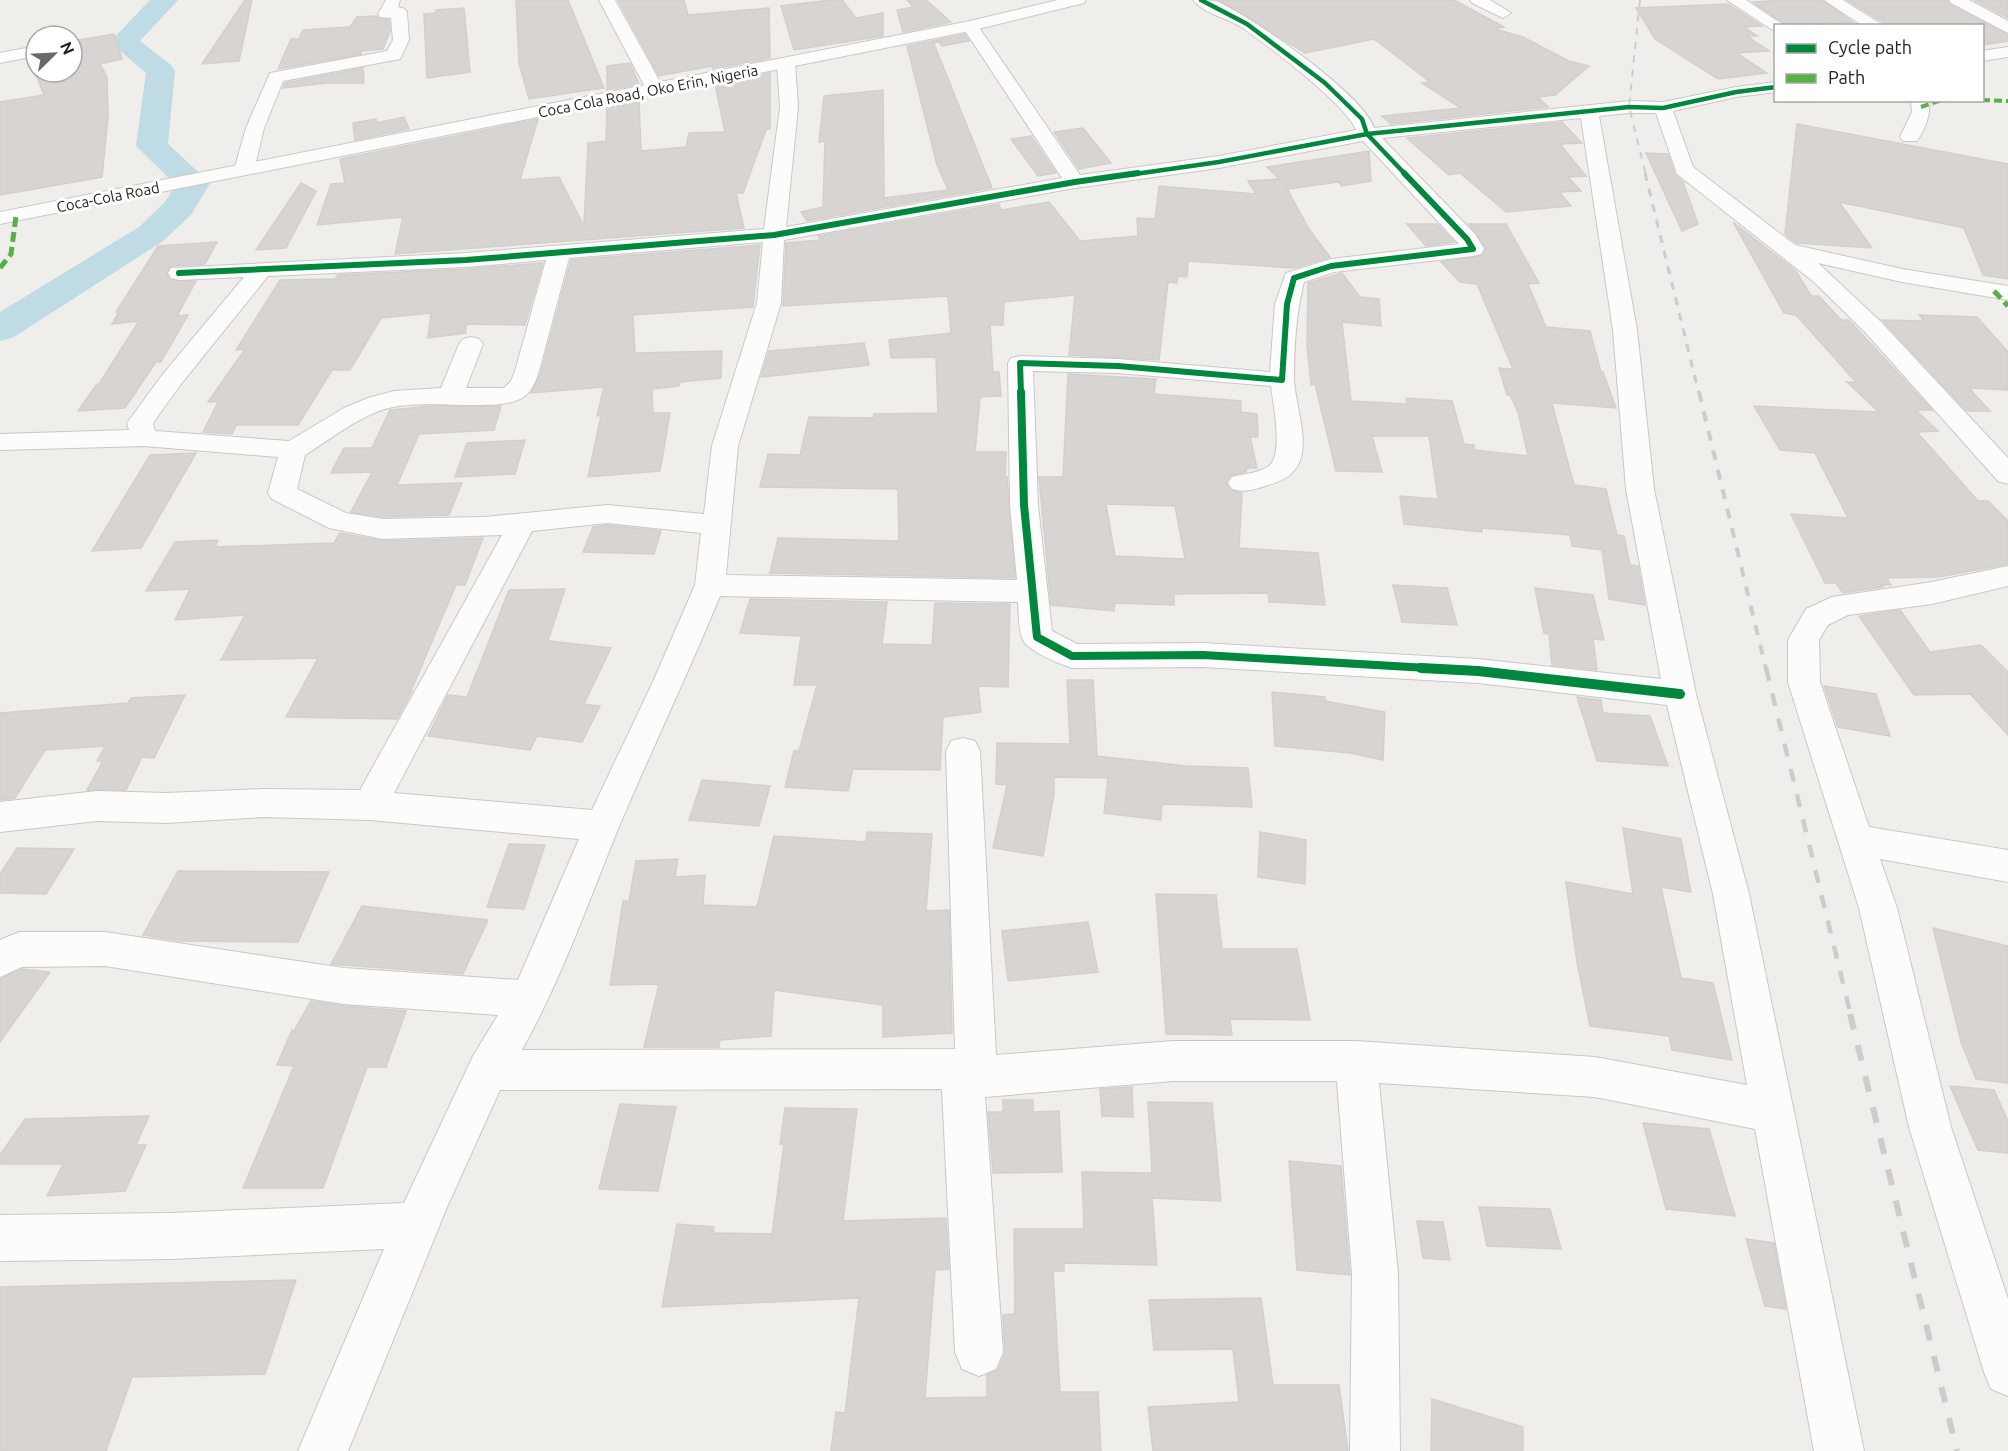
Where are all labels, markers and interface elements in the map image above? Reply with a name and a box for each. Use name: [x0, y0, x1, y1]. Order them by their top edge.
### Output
north arrow: [24, 24, 84, 84]
legend: [1774, 24, 1984, 102]
text: Cycle path: [1828, 37, 1912, 57]
text: N: [57, 39, 78, 57]
street label: Coca Cola Road, Oko Erin, Nigeria: [537, 61, 759, 121]
text: Path: [1828, 67, 1865, 87]
street label: Coca-Cola Road: [55, 179, 161, 215]

